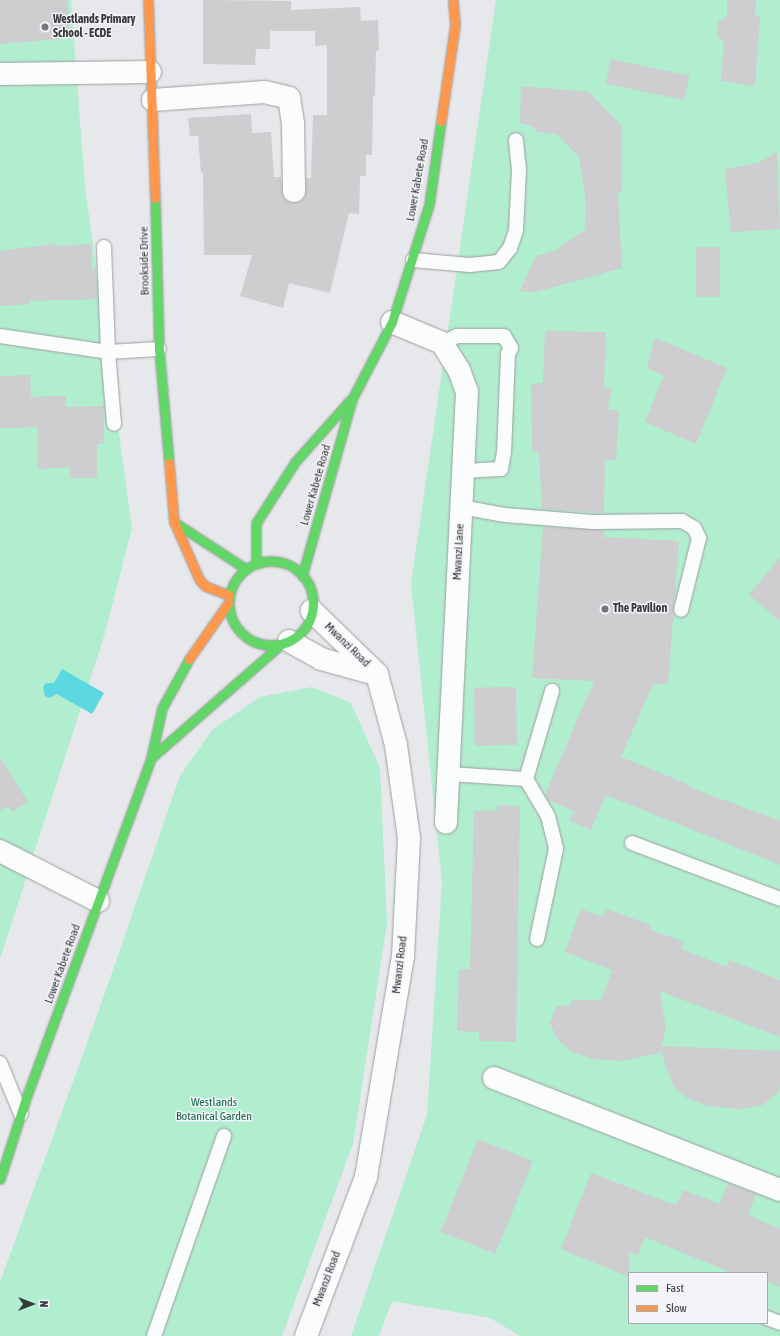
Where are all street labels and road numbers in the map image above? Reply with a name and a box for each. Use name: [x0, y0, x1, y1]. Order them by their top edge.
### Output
street label: Lower Kabete Road: [404, 138, 432, 222]
street label: Brookside Drive: [137, 226, 153, 296]
street label: Lower Kabete Road: [298, 443, 334, 527]
street label: Mwanzi Lane: [450, 523, 468, 581]
street label: Mwanzi Road: [321, 620, 373, 670]
street label: Lower Kabete Road: [42, 922, 84, 1006]
street label: Mwanzi Road: [389, 935, 411, 995]
street label: Mwanzi Road: [310, 1249, 344, 1309]

